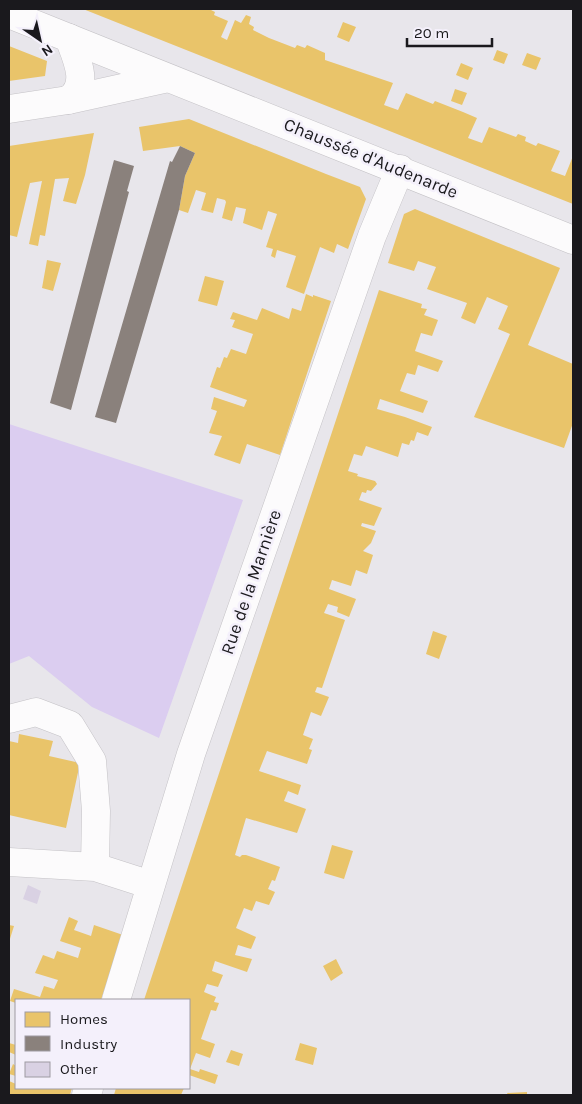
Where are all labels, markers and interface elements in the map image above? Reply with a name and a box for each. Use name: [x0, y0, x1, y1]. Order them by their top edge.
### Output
north arrow: [15, 15, 65, 65]
scale bar: [407, 15, 492, 47]
text: 20 m: [414, 24, 449, 42]
text: N: [38, 41, 56, 60]
street label: Chaussée d'Audenarde: [281, 113, 461, 203]
street label: Rue de la Marnière: [216, 507, 286, 657]
legend: [15, 999, 190, 1089]
text: Homes: [60, 1010, 108, 1028]
text: Industry: [60, 1035, 117, 1053]
text: Other: [60, 1060, 98, 1078]

